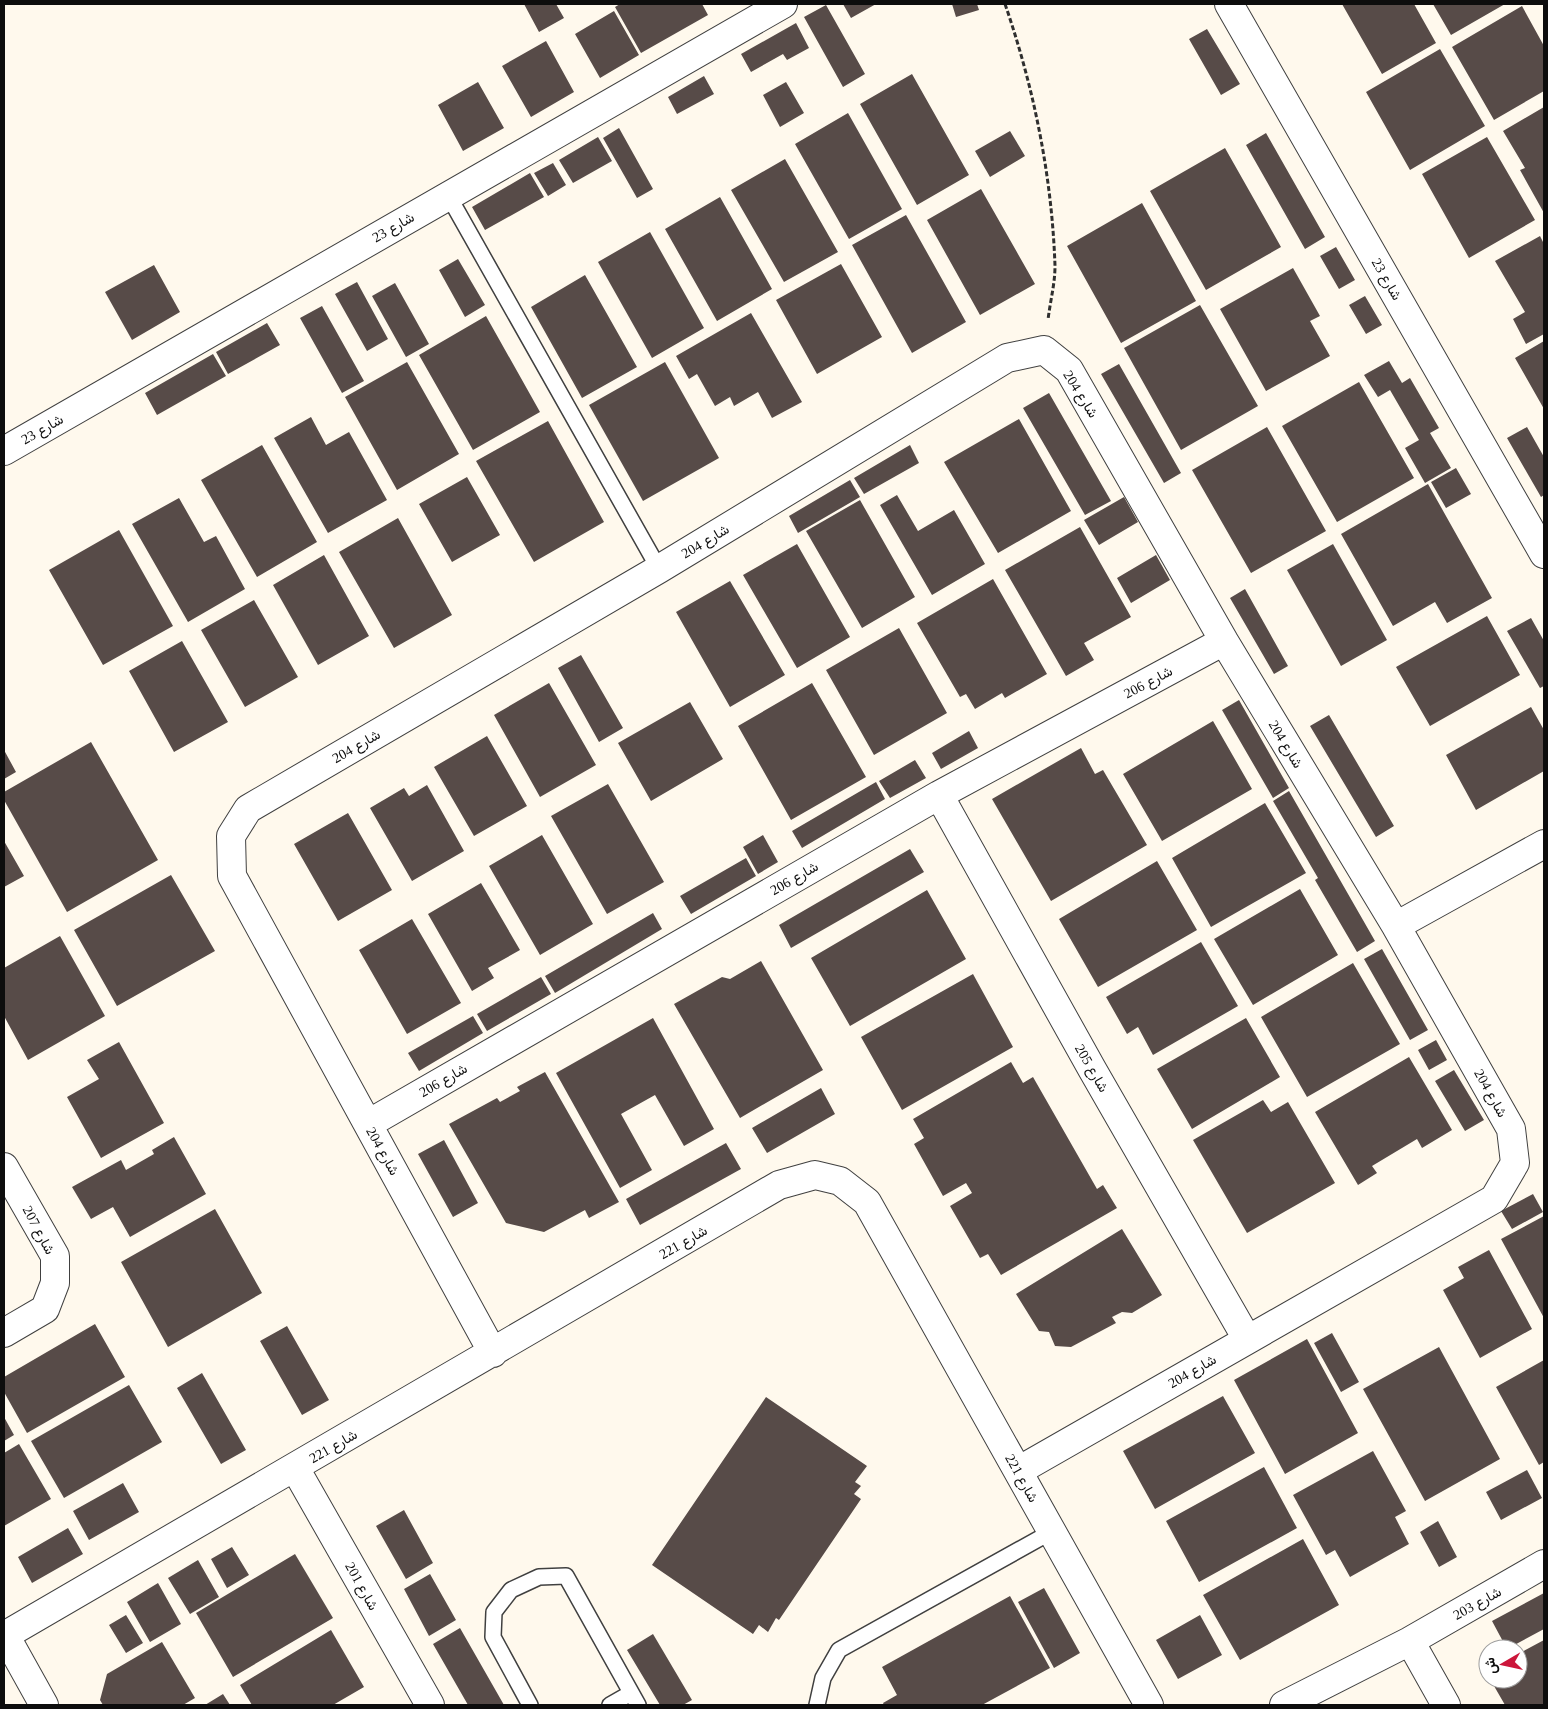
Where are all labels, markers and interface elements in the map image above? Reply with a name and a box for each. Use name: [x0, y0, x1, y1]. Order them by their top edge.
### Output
street label: شارع 23: [370, 210, 418, 248]
street label: شارع 23: [1366, 256, 1404, 304]
street label: شارع 204: [1058, 368, 1101, 422]
street label: شارع 23: [19, 412, 67, 450]
street label: شارع 204: [679, 521, 733, 564]
street label: شارع 206: [1121, 663, 1176, 704]
street label: شارع 204: [1263, 718, 1306, 772]
street label: شارع 204: [330, 727, 384, 769]
street label: شارع 206: [768, 859, 822, 901]
street label: شارع 205: [1069, 1042, 1111, 1096]
street label: شارع 206: [417, 1061, 471, 1103]
street label: شارع 204: [1469, 1067, 1510, 1121]
street label: شارع 204: [361, 1125, 402, 1179]
street label: شارع 207: [17, 1203, 58, 1258]
street label: شارع 221: [657, 1223, 711, 1265]
street label: شارع 204: [1166, 1352, 1220, 1394]
street label: شارع 221: [307, 1427, 361, 1469]
street label: شارع 221: [1000, 1452, 1041, 1506]
street label: شارع 201: [340, 1560, 381, 1614]
street label: شارع 203: [1451, 1584, 1505, 1625]
north arrow: [1478, 1639, 1528, 1689]
text: ش: [1482, 1656, 1500, 1675]

